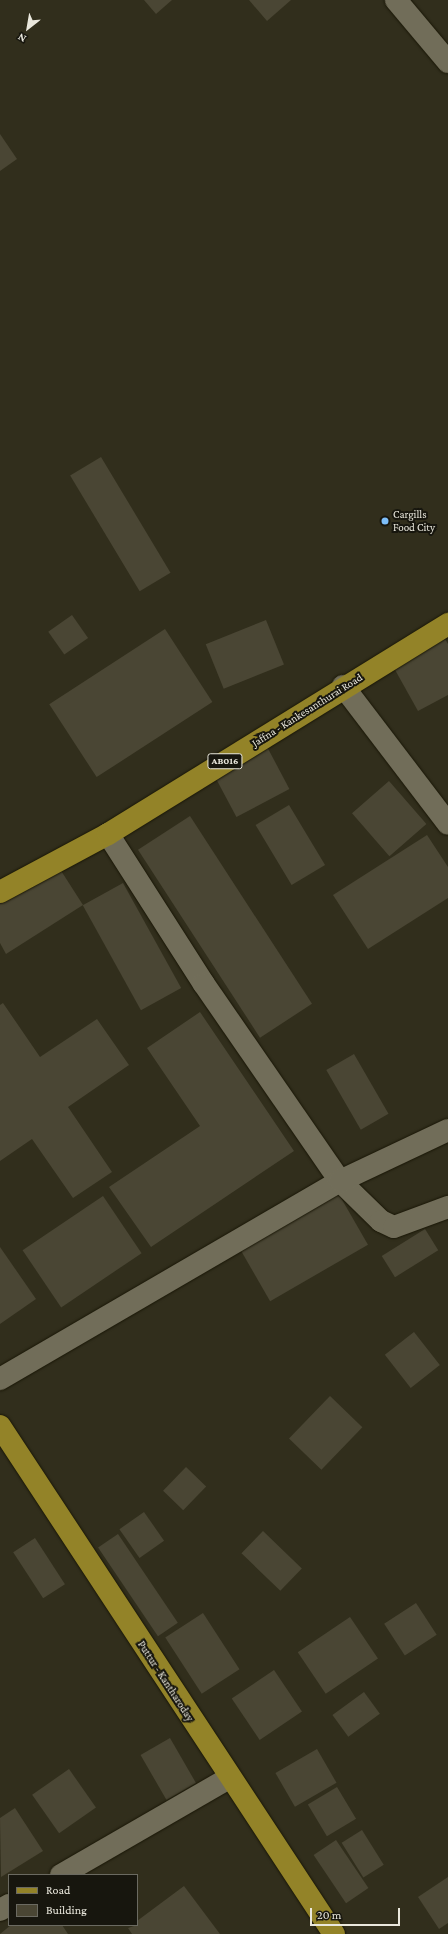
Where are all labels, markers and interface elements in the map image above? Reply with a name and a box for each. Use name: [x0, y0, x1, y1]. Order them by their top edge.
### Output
north arrow: [8, 8, 48, 48]
text: N: [16, 31, 28, 45]
place label: Cargills Food City: [393, 508, 435, 534]
marker: Cargills Food City: [380, 516, 390, 526]
street label: Jaffna - Kankesanthurai Road: [249, 671, 365, 749]
road number: AB016: [207, 753, 243, 769]
street label: Puttur - Kantharoday: [135, 1638, 197, 1724]
legend: [8, 1874, 138, 1926]
text: Road: [46, 1883, 70, 1897]
scale bar: [312, 1900, 402, 1926]
text: Building: [46, 1903, 87, 1917]
text: 20 m: [317, 1908, 341, 1922]

